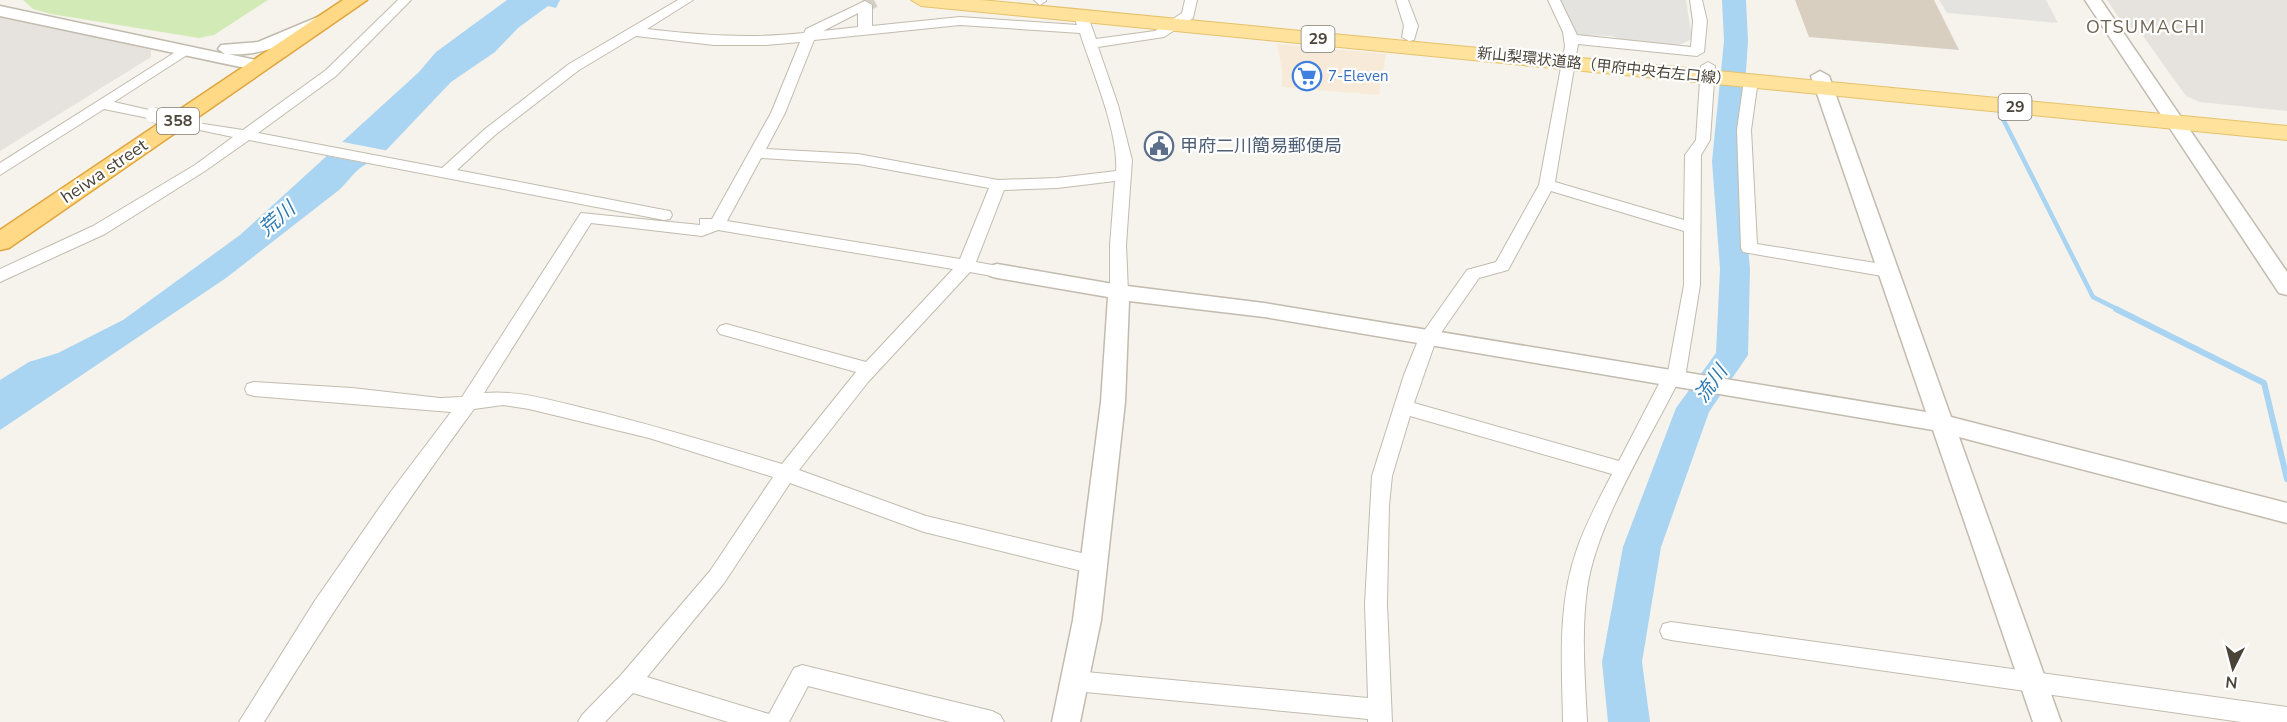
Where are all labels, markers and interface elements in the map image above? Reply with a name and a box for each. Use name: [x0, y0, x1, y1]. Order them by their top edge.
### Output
district label: OTSUMACHI: [2086, 15, 2206, 39]
road number: 29: [1302, 26, 1334, 52]
street label: 新山梨環状道路（甲府中央右左口線）: [1476, 43, 1732, 89]
supermarket icon: 7-Eleven: [1291, 60, 1323, 92]
place label: 7-Eleven: [1328, 66, 1388, 86]
road number: 29: [1998, 94, 2032, 120]
road number: 358: [157, 108, 199, 134]
public building icon: 甲府二川簡易郵便局: [1143, 130, 1175, 162]
street label: heiwa street: [56, 133, 153, 209]
place label: 甲府二川簡易郵便局: [1180, 134, 1342, 158]
water label: 荒川: [253, 194, 302, 242]
water label: 流川: [1688, 358, 1735, 408]
north arrow: [2203, 638, 2263, 698]
text: N: [2224, 670, 2239, 693]

